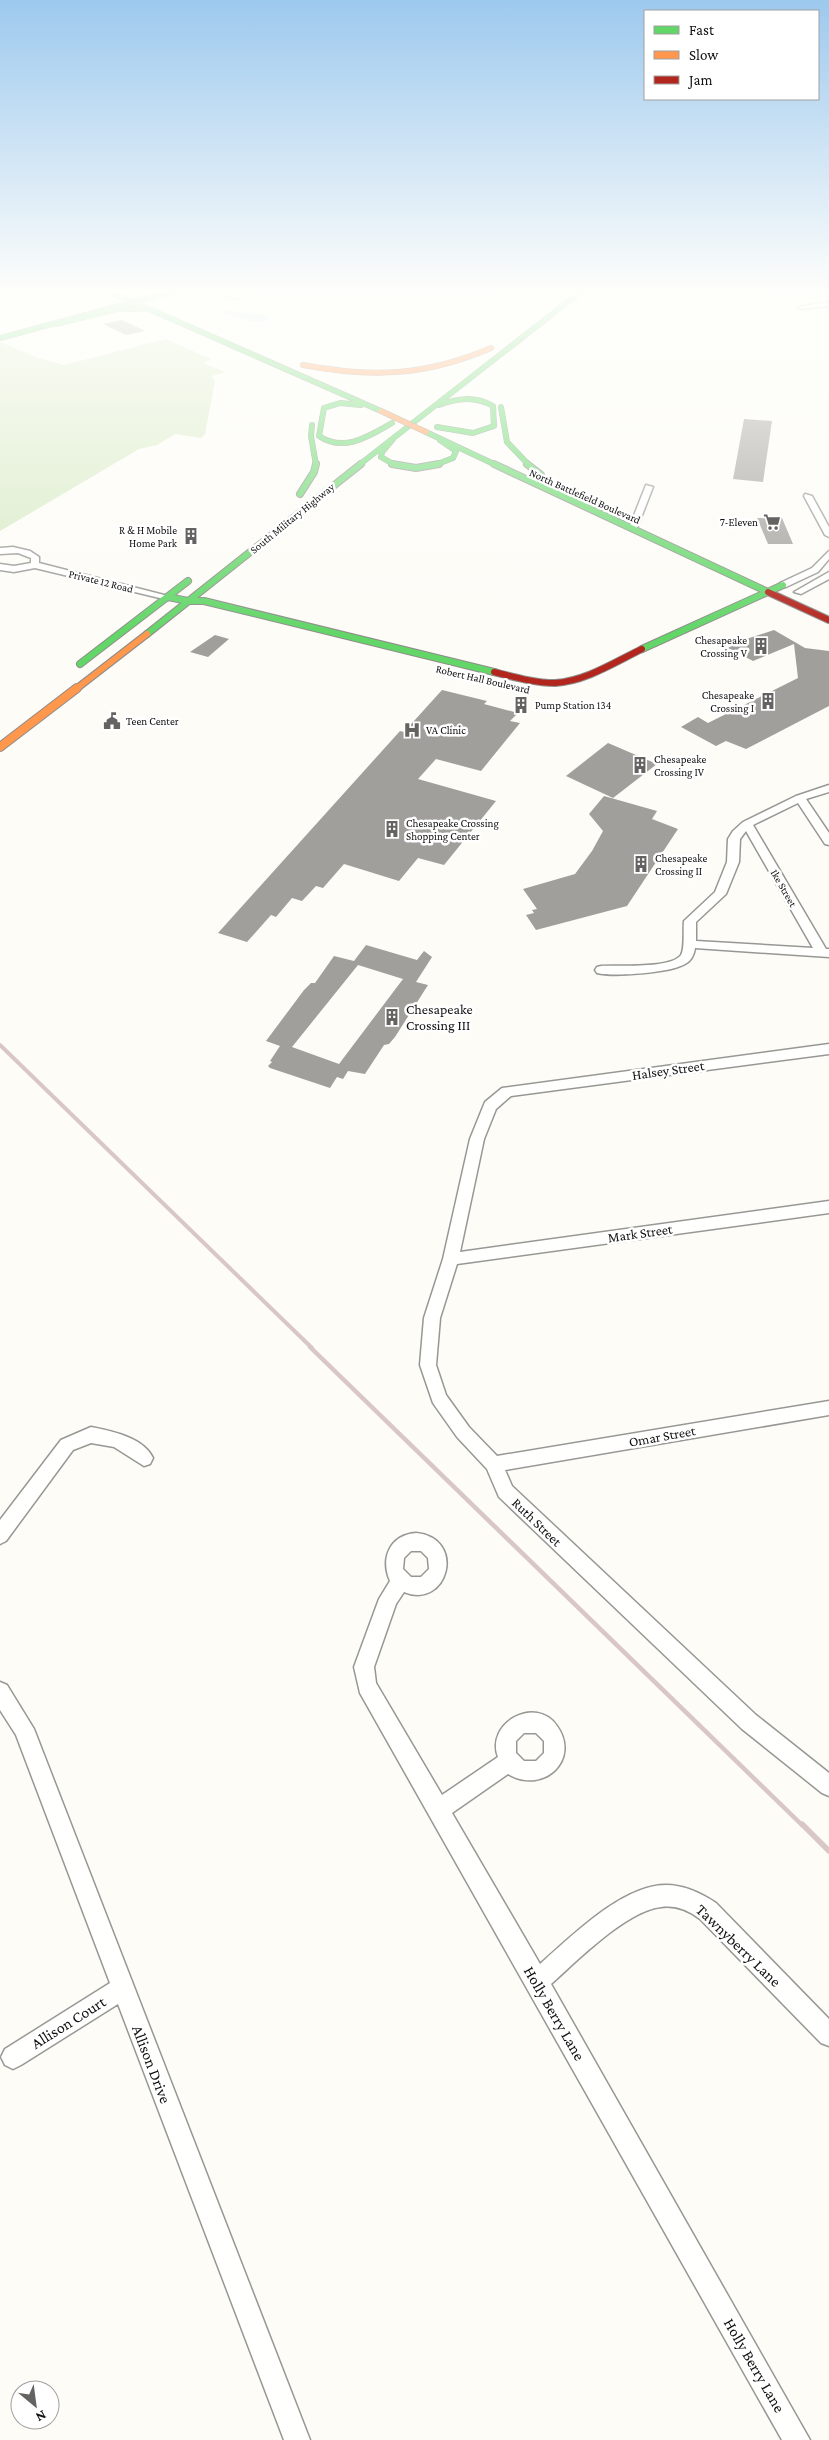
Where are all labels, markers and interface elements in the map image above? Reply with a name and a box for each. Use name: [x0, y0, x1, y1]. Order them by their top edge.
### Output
legend: [644, 10, 819, 100]
text: Fast: [689, 22, 715, 38]
text: Slow: [689, 47, 719, 63]
text: Jam: [687, 72, 712, 89]
street label: North Battlefield Boulevard: [528, 466, 643, 526]
street label: South Military Highway: [247, 480, 338, 556]
supermarket icon: 7-Eleven: [762, 512, 782, 532]
place label: 7-Eleven: [720, 516, 758, 528]
place label: R & H Mobile Home Park: [119, 524, 178, 549]
building icon: R & H Mobile Home Park: [181, 526, 201, 546]
street label: Private 12 Road: [67, 567, 135, 595]
place label: Chesapeake Crossing V: [695, 634, 748, 660]
building icon: Chesapeake Crossing V: [751, 636, 771, 656]
street label: Robert Hall Boulevard: [435, 662, 531, 696]
place label: Chesapeake Crossing I: [702, 689, 754, 715]
building icon: Chesapeake Crossing I: [758, 691, 778, 711]
building icon: Pump Station 134: [511, 695, 531, 715]
place label: Pump Station 134: [535, 699, 612, 712]
public building icon: Teen Center: [102, 711, 122, 731]
place label: Teen Center: [126, 715, 179, 727]
hospital icon: VA Clinic: [402, 720, 422, 740]
place label: VA Clinic: [426, 724, 466, 736]
place label: Chesapeake Crossing IV: [654, 753, 707, 779]
building icon: Chesapeake Crossing IV: [630, 755, 650, 775]
place label: Chesapeake Crossing Shopping Center: [406, 817, 499, 843]
building icon: Chesapeake Crossing Shopping Center: [382, 819, 402, 839]
place label: Chesapeake Crossing II: [655, 852, 708, 878]
building icon: Chesapeake Crossing II: [631, 854, 651, 874]
street label: Ike Street: [769, 867, 800, 909]
place label: Chesapeake Crossing III: [406, 1001, 473, 1033]
building icon: Chesapeake Crossing III: [382, 1007, 402, 1027]
street label: Halsey Street: [631, 1057, 706, 1083]
street label: Mark Street: [607, 1220, 674, 1245]
street label: Omar Street: [627, 1422, 697, 1450]
street label: Ruth Street: [509, 1495, 565, 1550]
street label: Tawnyberry Lane: [692, 1901, 785, 1991]
street label: Holly Berry Lane: [520, 1963, 588, 2064]
street label: Allison Court: [28, 1993, 109, 2052]
street label: Allison Drive: [129, 2023, 174, 2106]
street label: Holly Berry Lane: [720, 2315, 788, 2416]
north arrow: [10, 2380, 60, 2430]
text: N: [33, 2407, 49, 2426]

